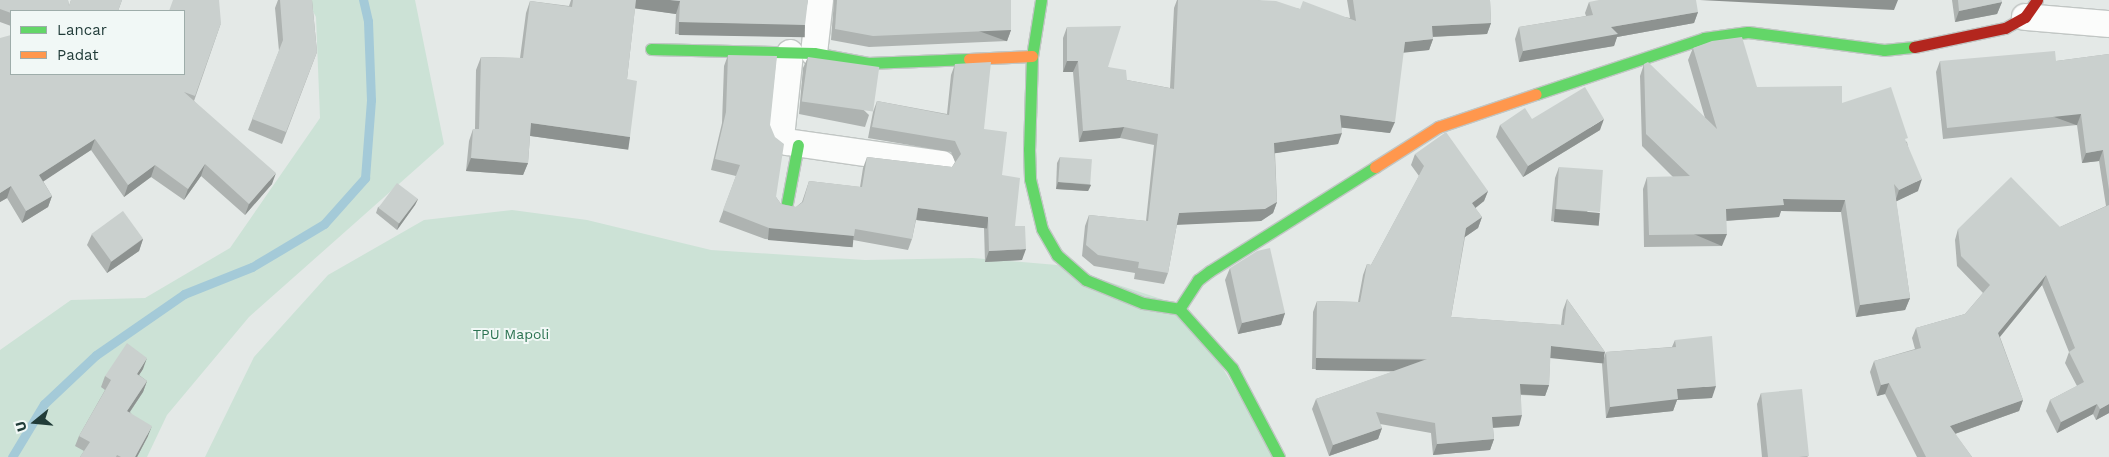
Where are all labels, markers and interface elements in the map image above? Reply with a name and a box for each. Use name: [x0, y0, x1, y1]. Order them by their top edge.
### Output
legend: [10, 10, 185, 75]
text: Lancar: [57, 21, 107, 39]
text: Padat: [57, 46, 99, 64]
park label: TPU Mapoli: [473, 326, 549, 342]
north arrow: [10, 397, 60, 447]
text: U: [12, 419, 30, 433]

